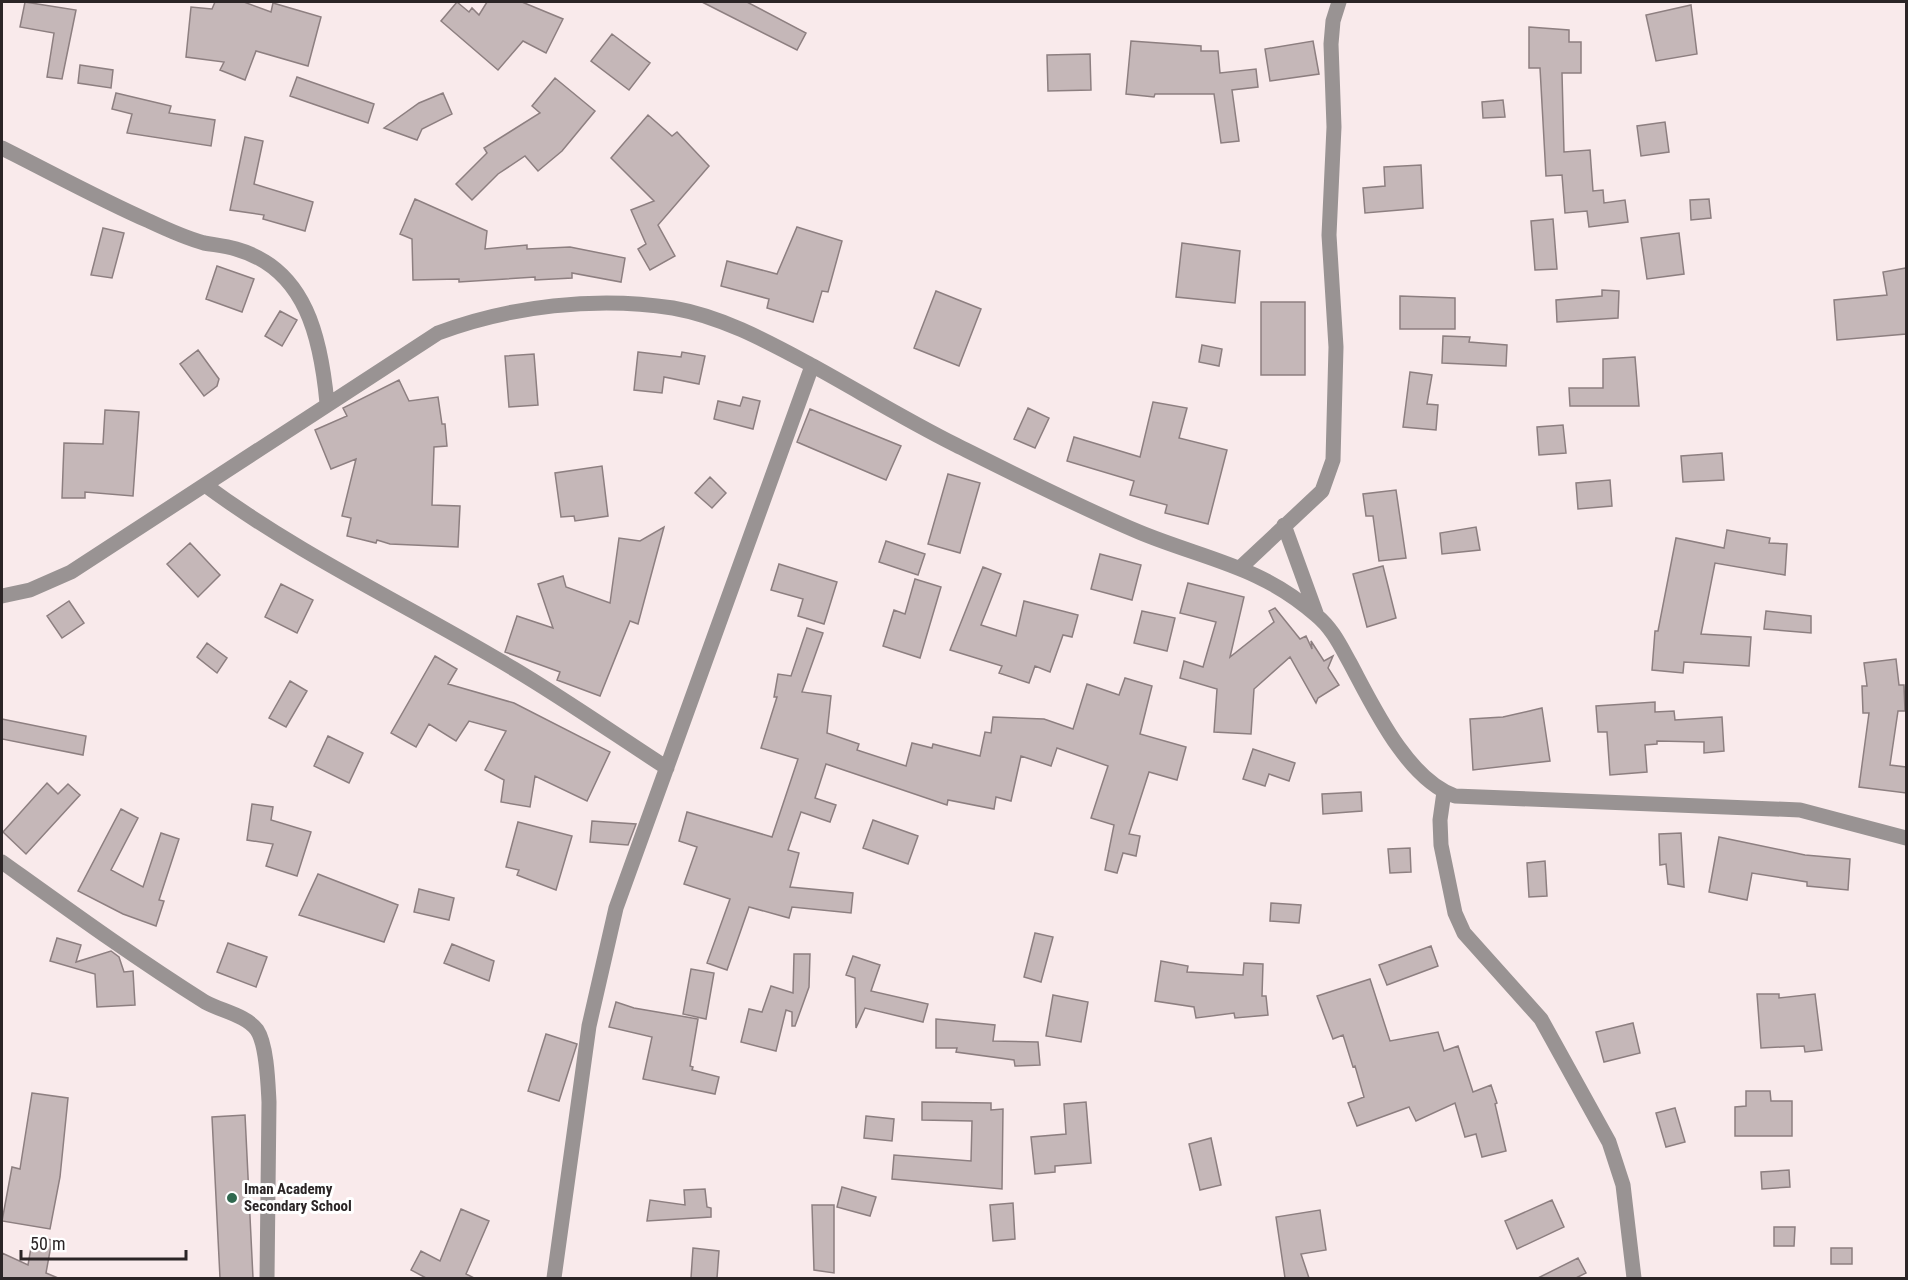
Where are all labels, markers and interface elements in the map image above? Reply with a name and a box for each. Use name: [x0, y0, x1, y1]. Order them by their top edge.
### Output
place label: Iman Academy Secondary School: [244, 1180, 352, 1215]
marker: Iman Academy Secondary School: [225, 1191, 239, 1205]
scale bar: [21, 1223, 186, 1261]
text: 50 m: [30, 1233, 65, 1254]

